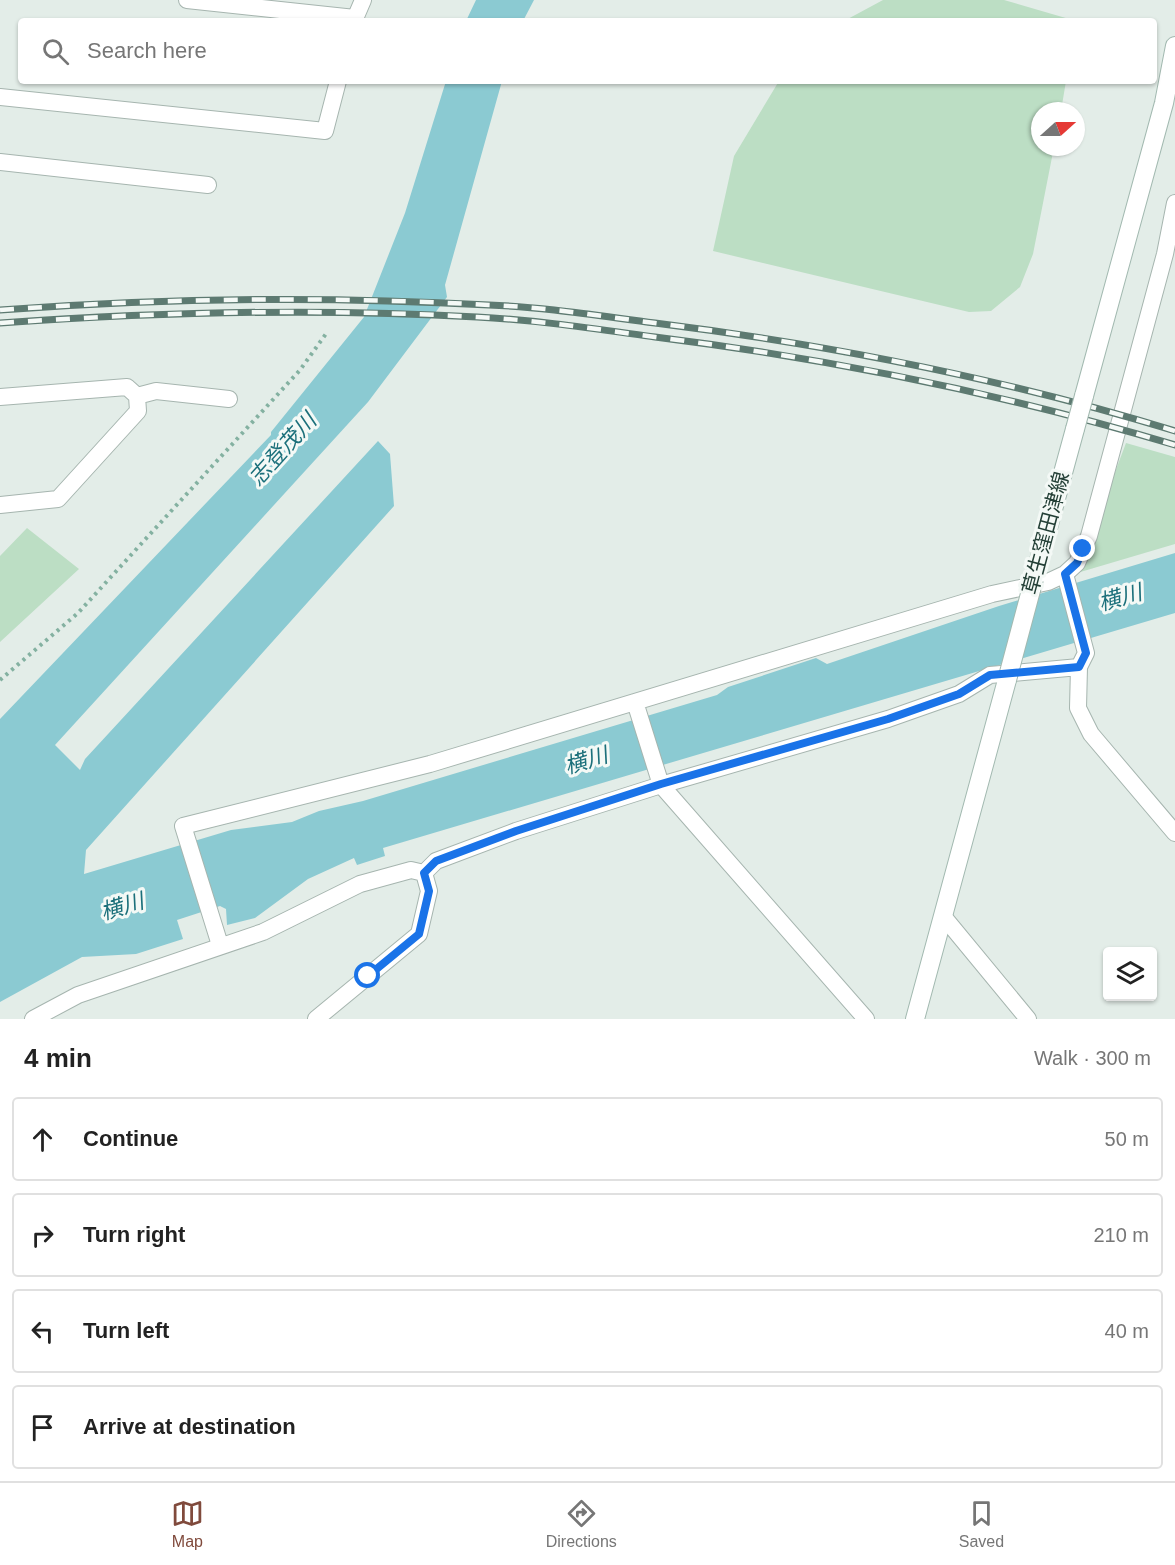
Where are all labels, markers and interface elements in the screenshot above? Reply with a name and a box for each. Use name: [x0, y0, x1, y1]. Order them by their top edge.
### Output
search box: [18, 18, 1157, 84]
icon: search: [39, 35, 72, 68]
text: Search here: [87, 38, 207, 63]
north arrow: [1031, 102, 1085, 156]
water label: 志登茂川: [244, 407, 322, 490]
street label: 草生窪田津線: [1018, 469, 1073, 597]
route end: [1069, 535, 1095, 561]
water label: 横川: [1096, 579, 1147, 616]
water label: 横川: [561, 742, 613, 779]
water label: 横川: [97, 888, 149, 925]
map controls: [1103, 947, 1157, 1001]
button: layers: [1103, 947, 1157, 1001]
route start: [354, 962, 380, 988]
text: 4 min: [24, 1043, 92, 1073]
text: Walk · 300 m: [1034, 1047, 1151, 1069]
icon: ahead: [26, 1123, 59, 1156]
text: Continue: [83, 1126, 178, 1151]
text: 50 m: [1105, 1128, 1149, 1150]
icon: right: [26, 1219, 59, 1252]
text: Turn right: [83, 1222, 185, 1247]
text: 210 m: [1093, 1224, 1149, 1246]
icon: left: [26, 1315, 59, 1348]
text: Turn left: [83, 1318, 169, 1343]
text: 40 m: [1105, 1320, 1149, 1342]
icon: arrive: [26, 1411, 59, 1444]
text: Arrive at destination: [83, 1414, 296, 1439]
tab: Map: [171, 1497, 204, 1551]
tab: Directions: [546, 1497, 617, 1551]
tab: Saved: [959, 1497, 1004, 1551]

